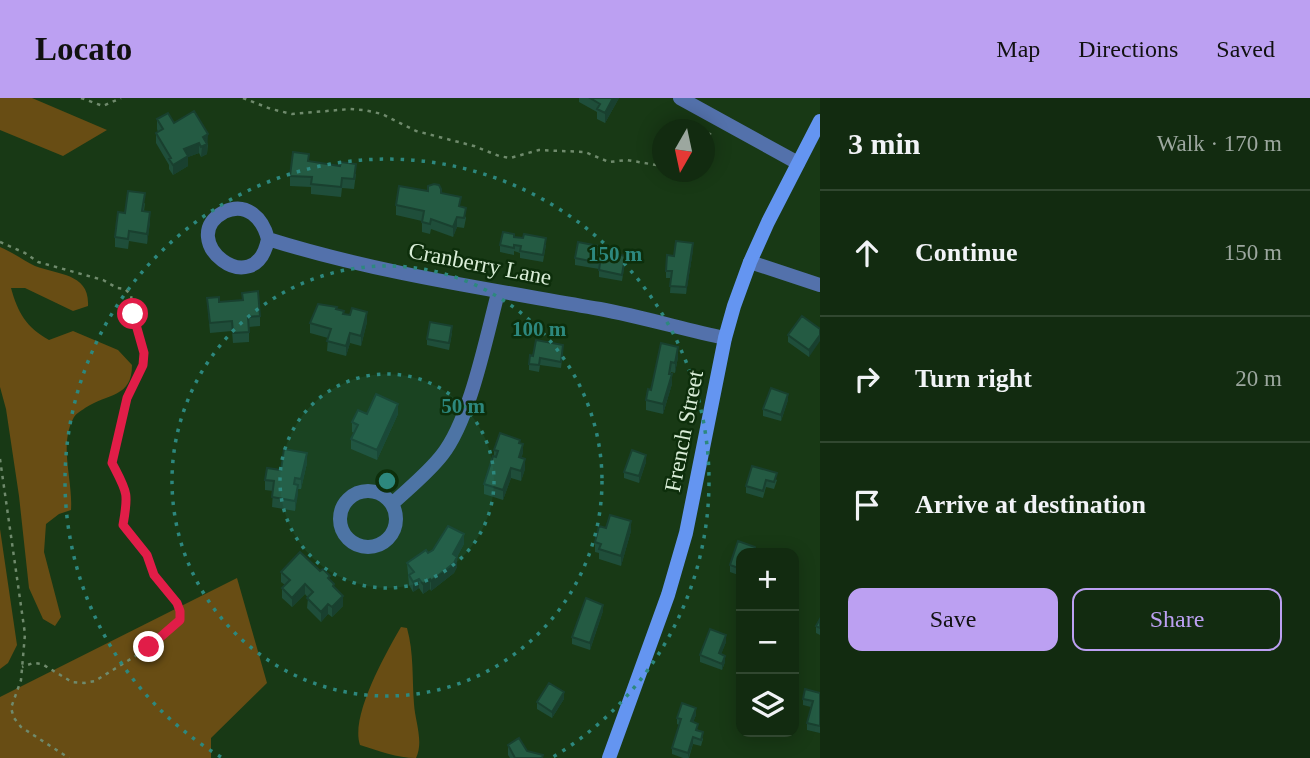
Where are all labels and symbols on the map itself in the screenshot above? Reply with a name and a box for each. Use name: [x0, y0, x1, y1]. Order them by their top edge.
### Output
north arrow: [652, 119, 715, 182]
street label: Cranberry Lane: [406, 238, 554, 290]
text: 150 m: [588, 242, 643, 266]
route start: [117, 298, 148, 329]
text: 100 m: [512, 317, 567, 341]
street label: French Street: [660, 368, 708, 494]
text: 50 m: [441, 394, 485, 418]
centre of rings: [375, 469, 399, 493]
route end: [133, 631, 164, 662]

